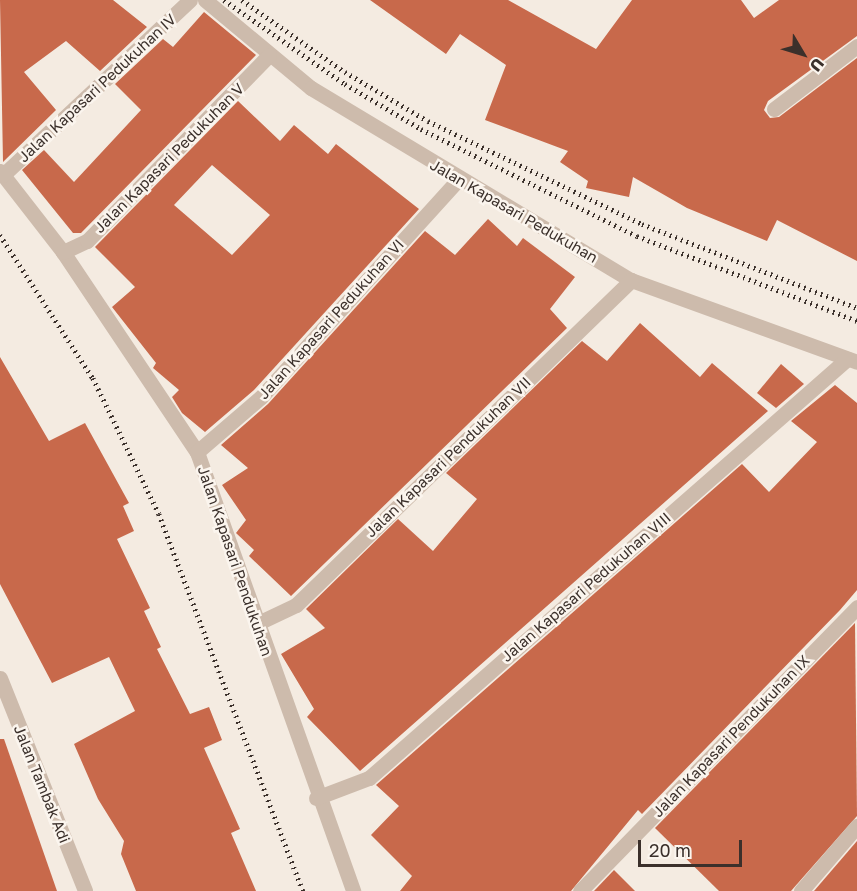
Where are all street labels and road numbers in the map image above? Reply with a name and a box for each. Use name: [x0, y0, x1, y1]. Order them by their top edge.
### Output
street label: Jalan Kapasari Pedukuhan IV: [14, 10, 180, 166]
street label: Jalan Kapasari Pedukuhan V: [90, 79, 248, 237]
street label: Jalan Kapasari Pedukuhan: [427, 156, 601, 266]
street label: Jalan Kapasari Pedukuhan VI: [254, 235, 408, 403]
street label: Jalan Kapasari Pendukuhan VII: [362, 373, 534, 541]
street label: Jalan Kapasari Pendukuhan: [194, 464, 276, 658]
street label: Jalan Kapasari Pedukuhan VIII: [498, 509, 674, 665]
street label: Jalan Kapasari Pendukuhan IX: [649, 651, 813, 821]
street label: Jalan Tambak Adi: [10, 722, 74, 846]

